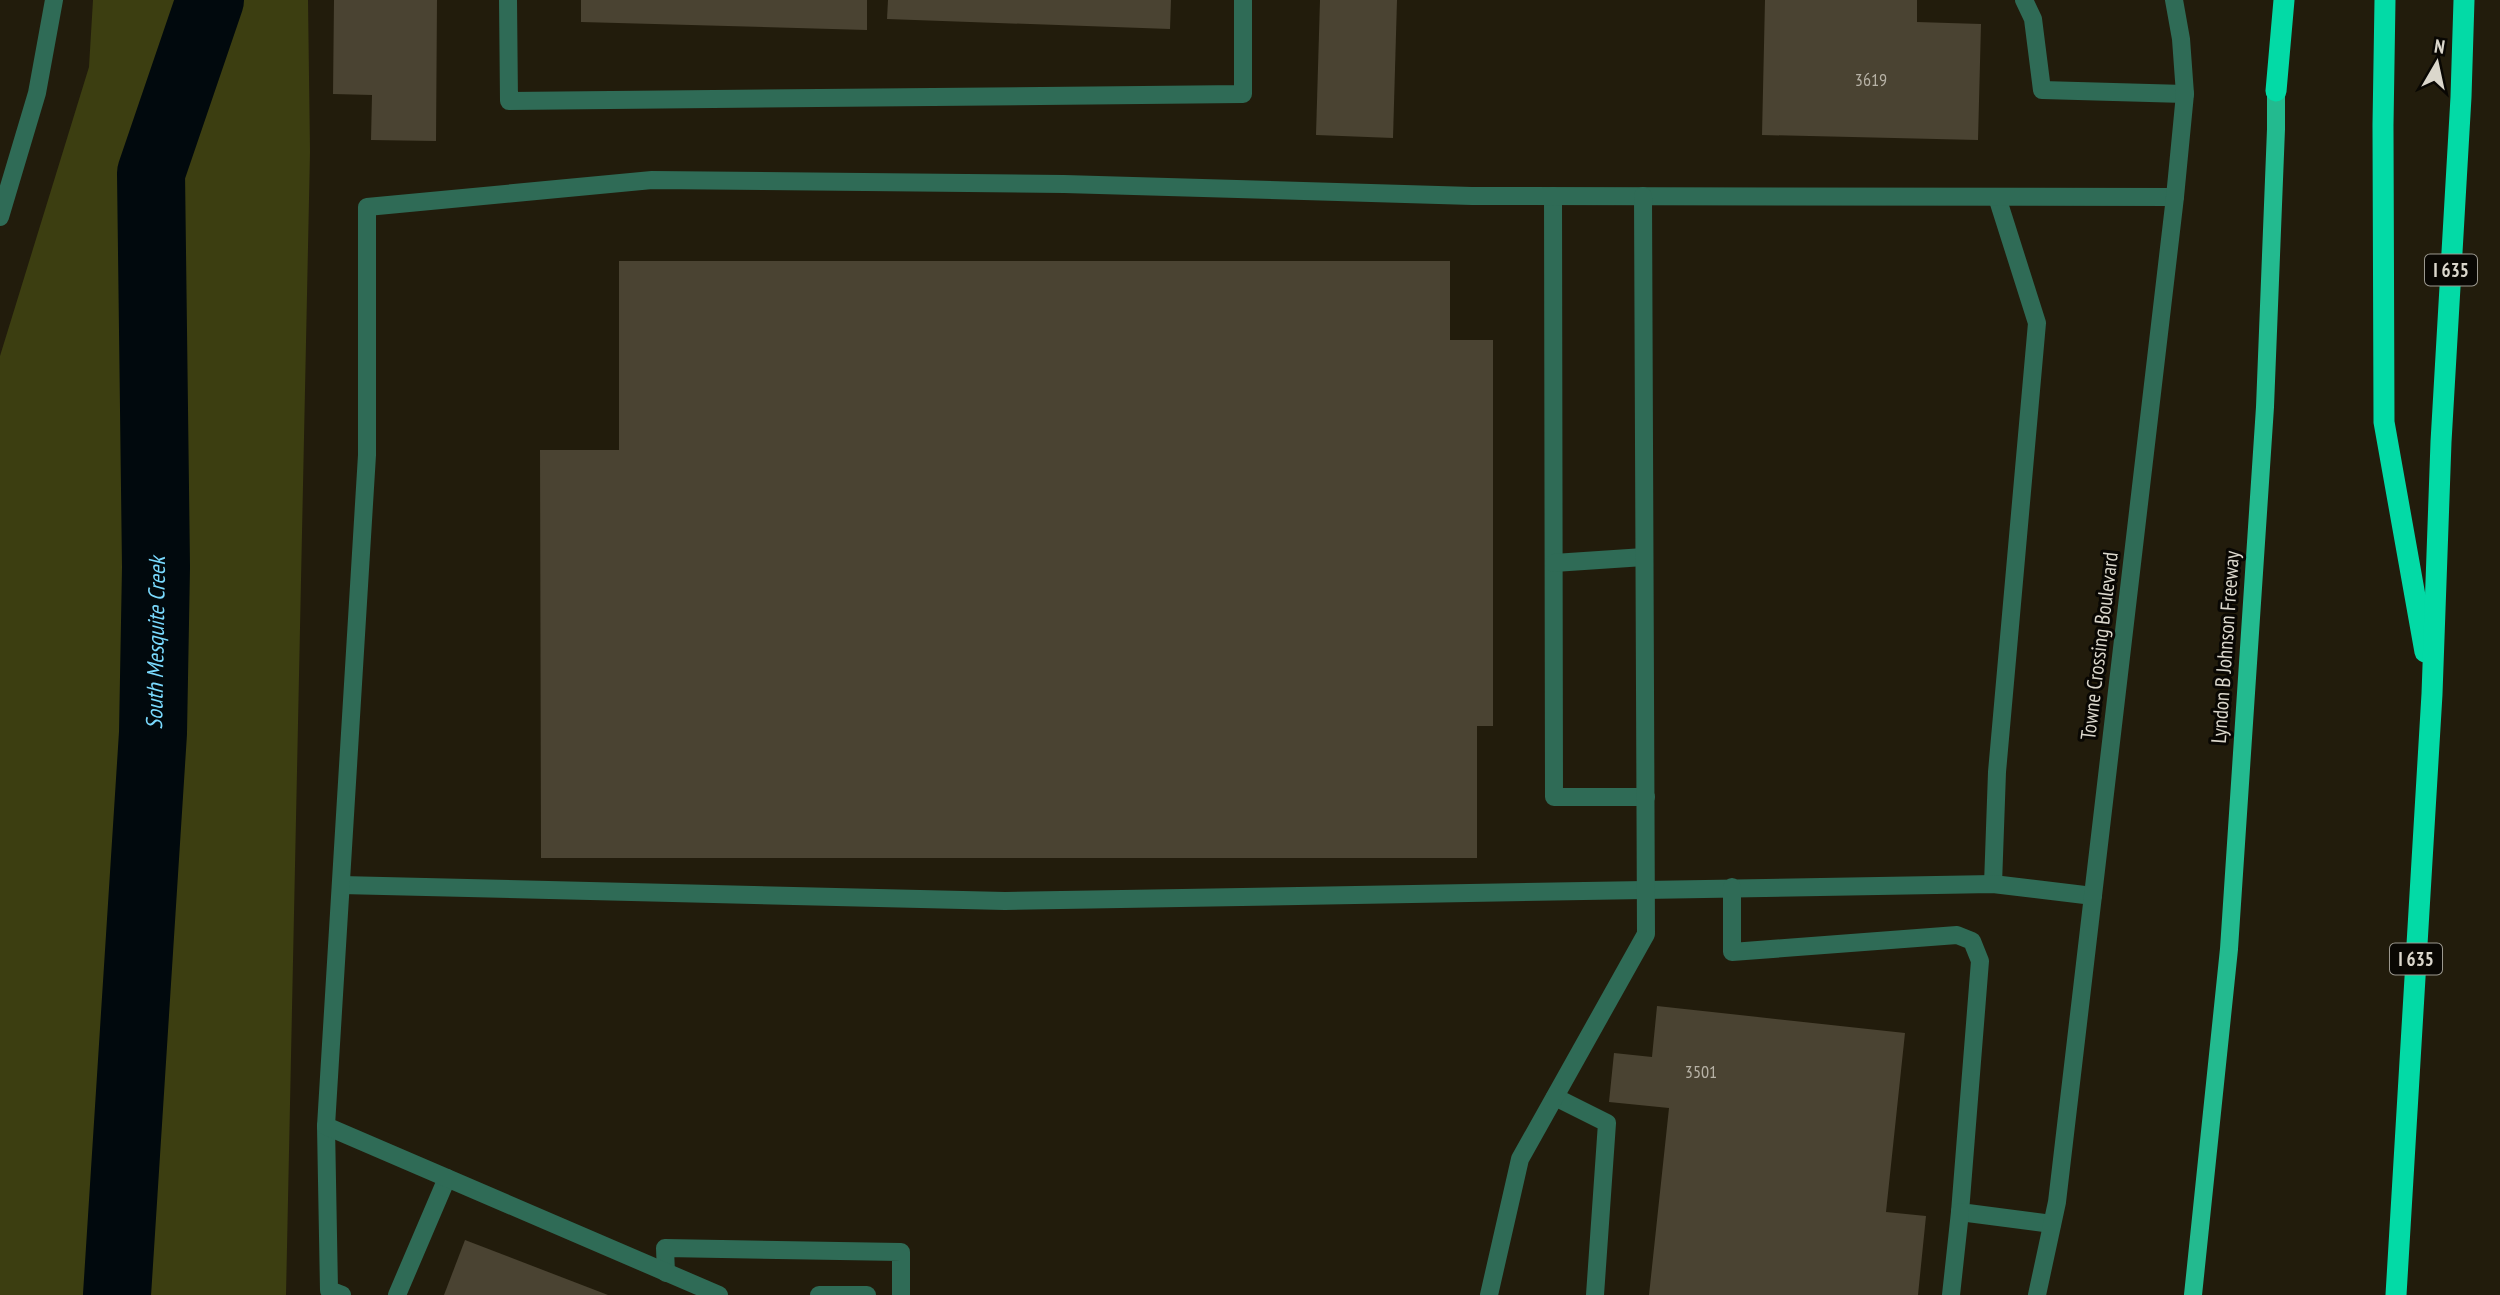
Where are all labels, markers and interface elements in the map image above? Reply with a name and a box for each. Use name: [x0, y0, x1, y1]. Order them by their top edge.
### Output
north arrow: [2402, 28, 2472, 98]
text: N: [2433, 34, 2447, 59]
house number: 3619: [1855, 68, 1887, 91]
road number: I 635: [2425, 254, 2477, 286]
street label: Towne Crossing Boulevard: [2074, 550, 2124, 742]
street label: Lyndon B Johnson Freeway: [2205, 550, 2245, 744]
water label: South Mesquite Creek: [139, 554, 171, 730]
road number: I 635: [2390, 944, 2442, 974]
house number: 3501: [1685, 1060, 1717, 1083]

